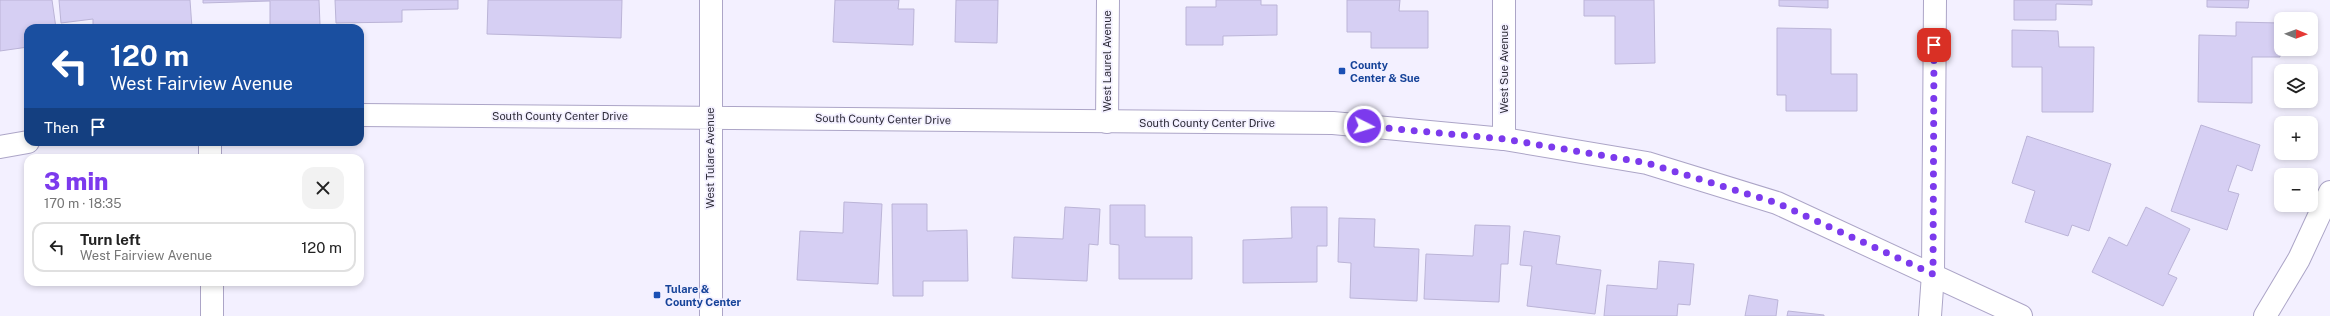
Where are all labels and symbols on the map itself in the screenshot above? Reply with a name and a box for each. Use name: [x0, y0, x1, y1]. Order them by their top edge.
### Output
street label: West Laurel Avenue: [1101, 10, 1113, 112]
north arrow: [2274, 12, 2318, 56]
street label: West Sue Avenue: [1498, 25, 1510, 113]
pin: [1917, 28, 1951, 62]
place label: County Center & Sue: [1350, 59, 1420, 84]
marker: County Center & Sue: [1337, 66, 1347, 76]
position arrow: [1343, 105, 1385, 147]
street label: West Tulare Avenue: [704, 107, 716, 209]
street label: South County Center Drive: [492, 110, 628, 122]
street label: South County Center Drive: [815, 112, 951, 126]
street label: South County Center Drive: [1139, 117, 1275, 129]
place label: Tulare & County Center: [665, 283, 742, 308]
marker: Tulare & County Center: [652, 290, 662, 300]

